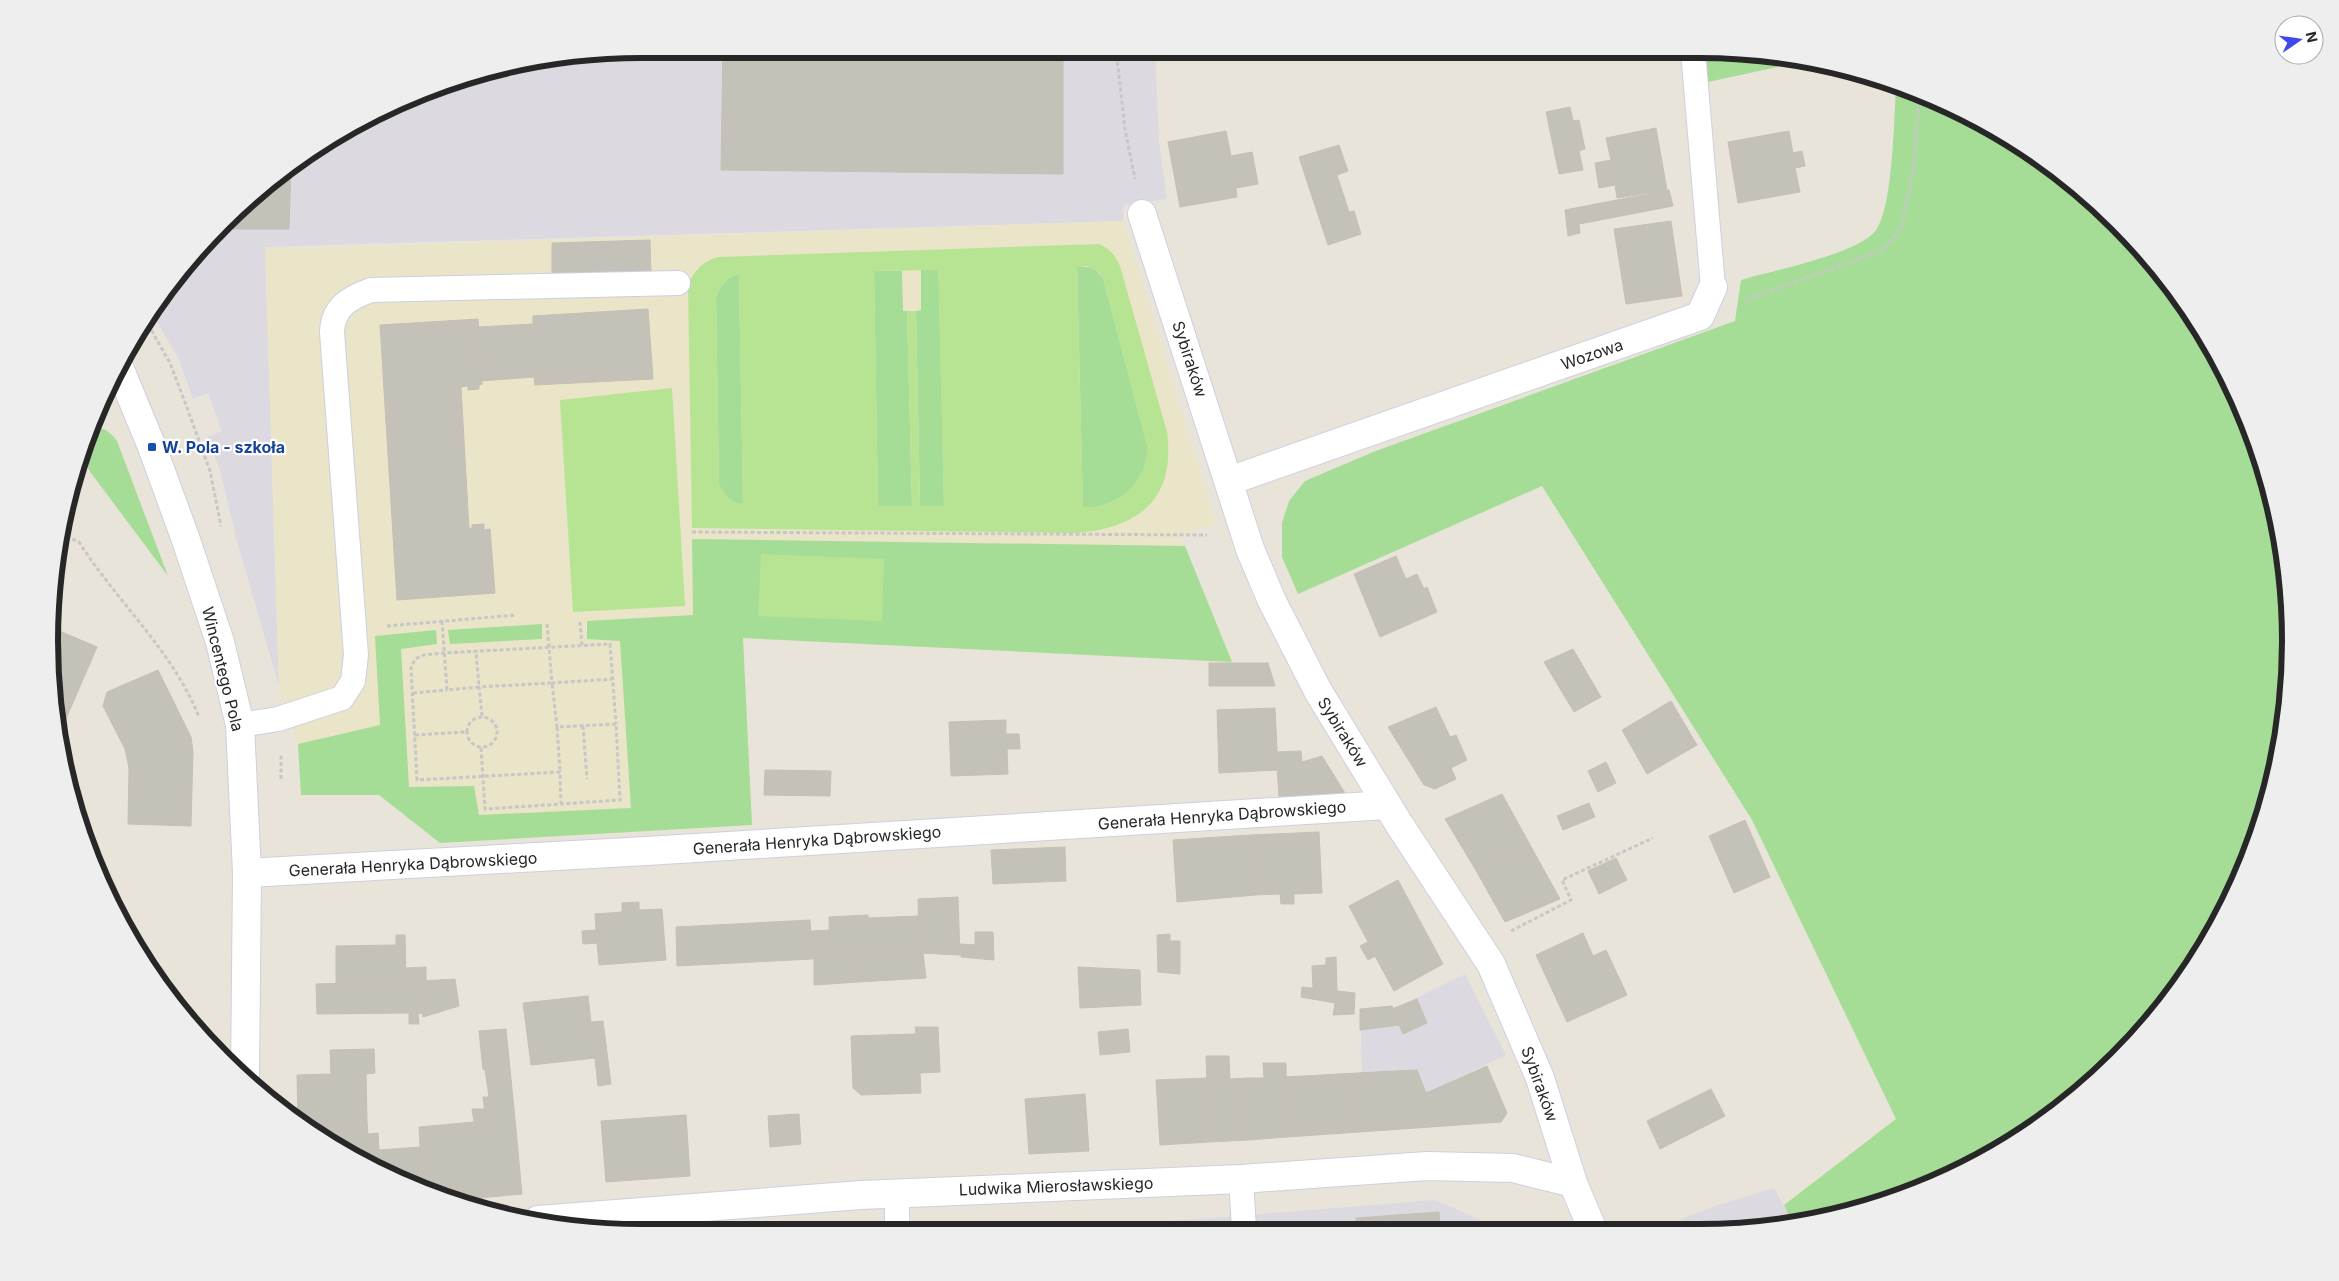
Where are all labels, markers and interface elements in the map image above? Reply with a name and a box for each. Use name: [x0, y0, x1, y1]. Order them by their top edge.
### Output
north arrow: [2274, 15, 2324, 65]
text: N: [2303, 30, 2322, 44]
street label: Sybiraków: [1168, 318, 1212, 400]
street label: Wozowa: [1558, 334, 1626, 374]
place label: W. Pola - szkoła: [162, 437, 285, 457]
marker: W. Pola - szkoła: [146, 441, 158, 453]
street label: Wincentego Pola: [198, 605, 248, 733]
street label: Sybiraków: [1314, 693, 1372, 771]
street label: Generała Henryka Dąbrowskiego: [1097, 796, 1347, 834]
street label: Generała Henryka Dąbrowskiego: [692, 821, 942, 859]
street label: Generała Henryka Dąbrowskiego: [288, 847, 538, 881]
street label: Sybiraków: [1517, 1044, 1563, 1124]
street label: Ludwika Mierosławskiego: [958, 1173, 1154, 1199]

